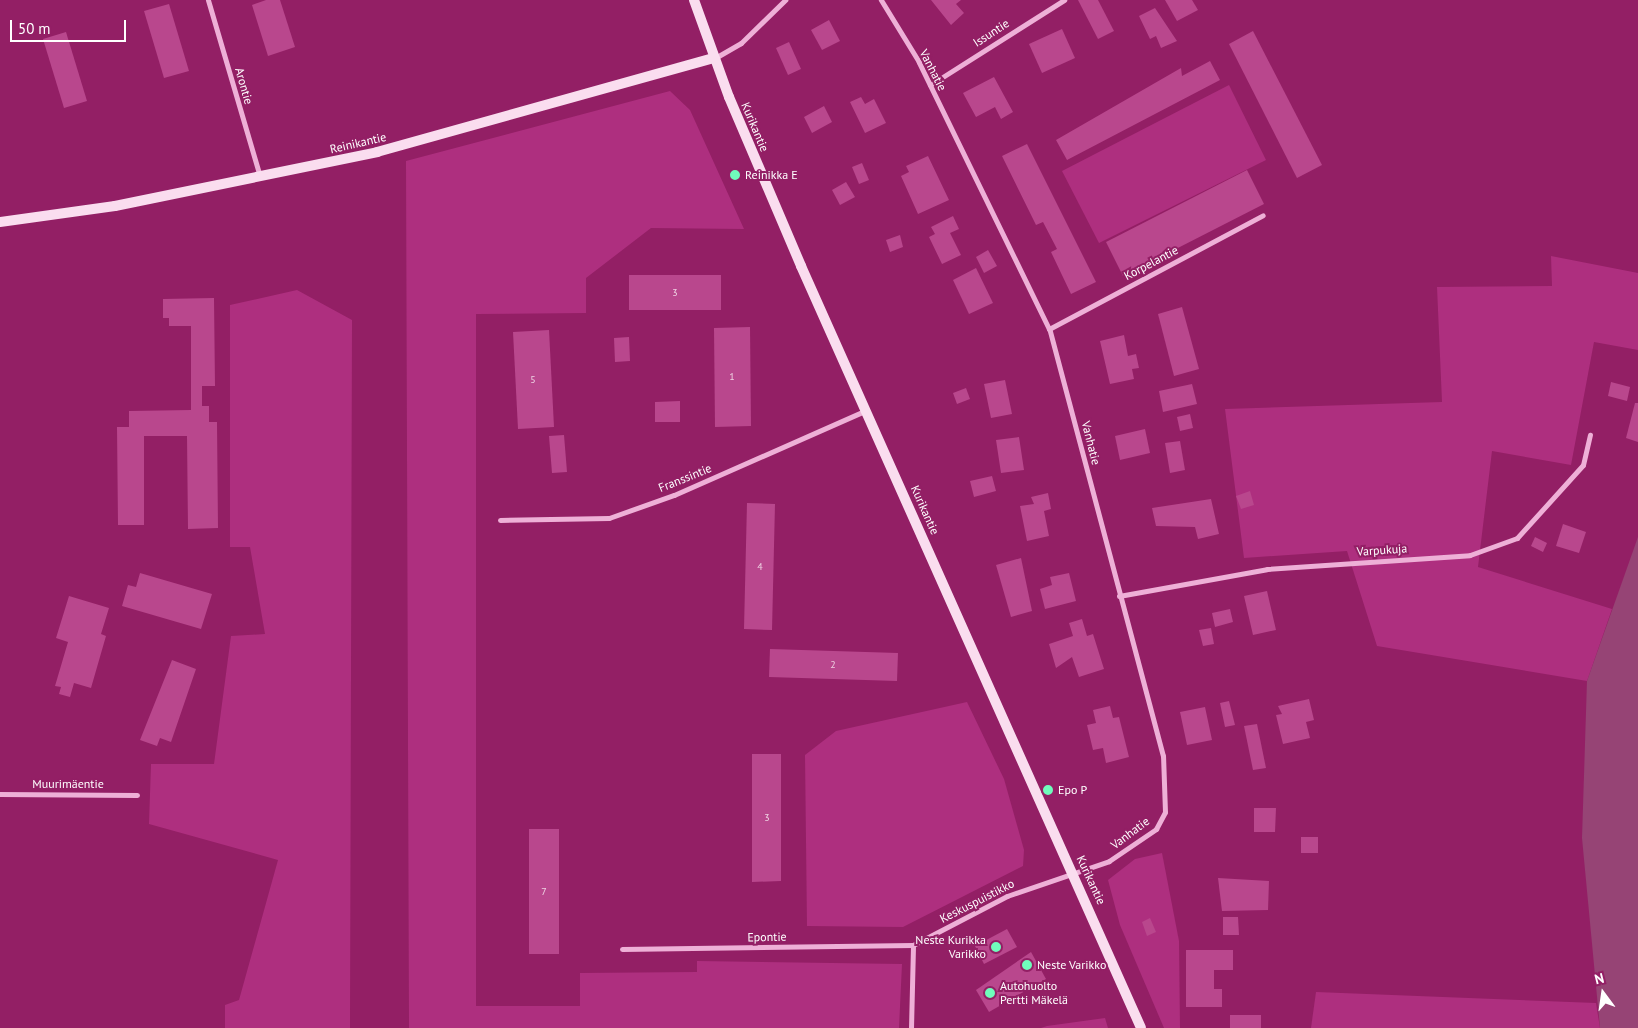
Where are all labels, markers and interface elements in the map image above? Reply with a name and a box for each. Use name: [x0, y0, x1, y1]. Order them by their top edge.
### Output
scale bar: [12, 10, 129, 42]
street label: Issuntie: [970, 16, 1012, 50]
text: 50 m: [18, 19, 51, 38]
street label: Vanhatie: [916, 47, 950, 93]
street label: Arontie: [232, 66, 256, 106]
street label: Kurikantie: [738, 100, 772, 154]
street label: Reinikantie: [328, 130, 388, 156]
place label: Reinikka E: [745, 168, 798, 182]
marker: Reinikka E: [729, 169, 741, 181]
street label: Korpelantie: [1121, 243, 1181, 283]
house number: 3: [672, 287, 678, 299]
house number: 1: [729, 371, 735, 383]
house number: 5: [530, 374, 536, 386]
street label: Vanhatie: [1079, 420, 1103, 466]
street label: Franssintie: [656, 461, 714, 495]
street label: Kurikantie: [908, 483, 942, 537]
street label: Varpukuja: [1356, 541, 1408, 559]
house number: 4: [757, 561, 763, 573]
house number: 2: [830, 659, 836, 671]
street label: Muurimäentie: [32, 777, 104, 791]
place label: Epo P: [1058, 783, 1087, 797]
marker: Epo P: [1042, 784, 1054, 796]
house number: 3: [764, 812, 770, 824]
street label: Vanhatie: [1108, 814, 1152, 852]
street label: Kurikantie: [1073, 853, 1109, 907]
street label: Keskuspuistikko: [937, 876, 1017, 926]
house number: 7: [541, 886, 547, 898]
street label: Epontie: [747, 929, 787, 945]
place label: Neste Kurikka Varikko: [915, 933, 986, 961]
marker: Neste Kurikka Varikko: [990, 941, 1002, 953]
place label: Neste Varikko: [1037, 958, 1107, 972]
marker: Neste Varikko: [1021, 959, 1033, 971]
north arrow: [1578, 968, 1628, 1018]
text: N: [1593, 969, 1606, 988]
place label: Autohuolto Pertti Mäkelä: [1000, 979, 1068, 1007]
marker: Autohuolto Pertti Mäkelä: [984, 987, 996, 999]

